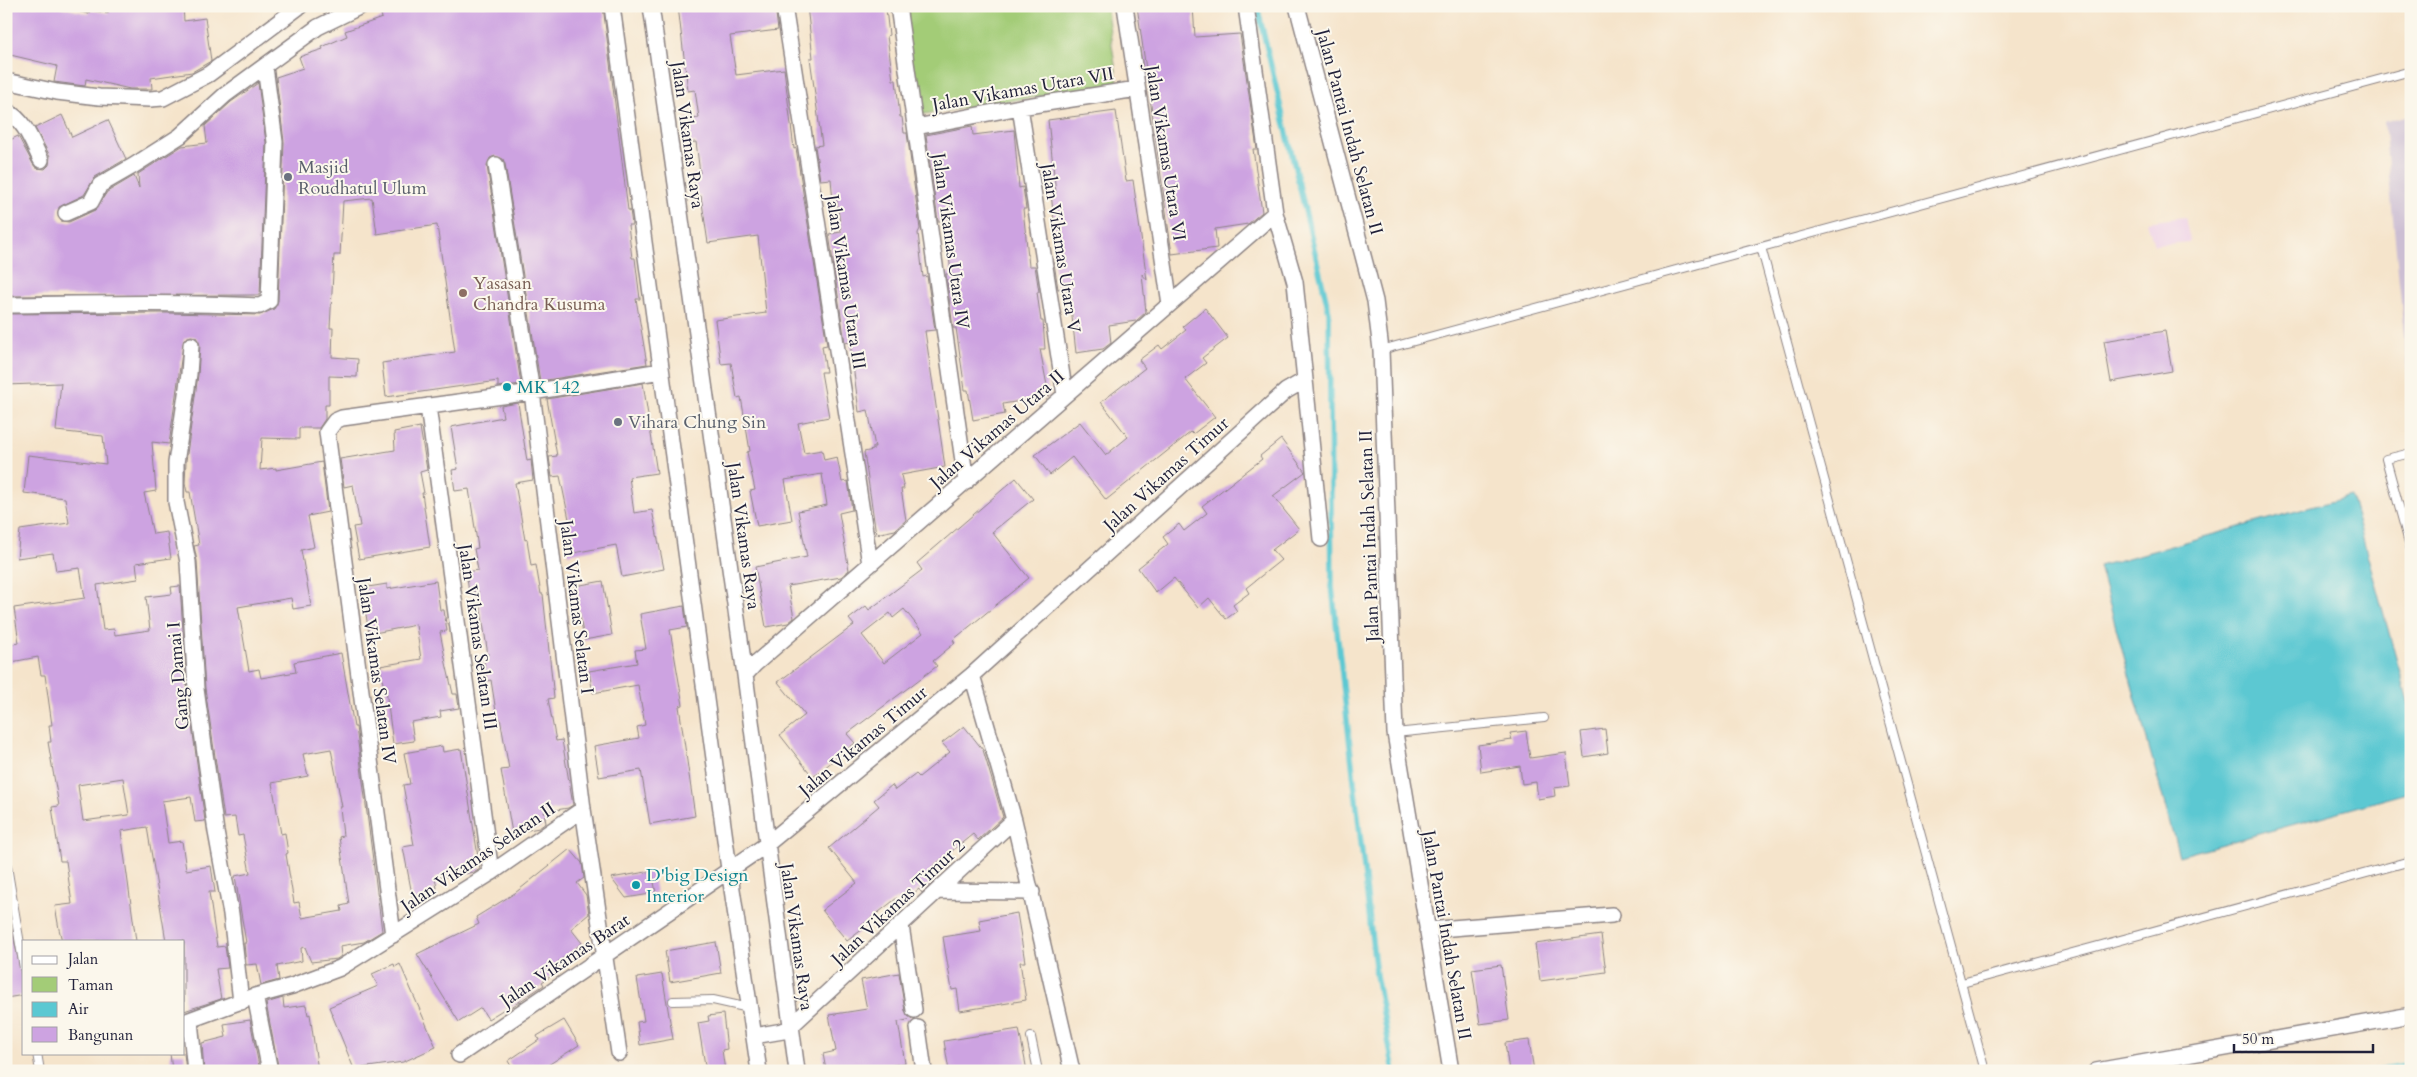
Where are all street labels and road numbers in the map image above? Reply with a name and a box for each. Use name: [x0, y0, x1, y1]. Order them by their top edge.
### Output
street label: Jalan Pantai Indah Selatan II: [1309, 24, 1389, 238]
street label: Jalan Vikamas Raya: [664, 57, 710, 210]
street label: Jalan Vikamas Utara VI: [1139, 60, 1192, 243]
street label: Jalan Vikamas Utara VII: [928, 61, 1116, 118]
street label: Jalan Vikamas Utara IV: [925, 148, 975, 331]
street label: Jalan Vikamas Utara V: [1034, 159, 1086, 335]
street label: Jalan Vikamas Utara III: [819, 190, 872, 371]
street label: Jalan Vikamas Utara II: [923, 364, 1070, 497]
street label: Jalan Vikamas Timur: [1096, 411, 1235, 539]
street label: Jalan Pantai Indah Selatan II: [1353, 430, 1386, 645]
street label: Jalan Vikamas Raya: [720, 458, 766, 611]
street label: Jalan Vikamas Selatan I: [553, 516, 600, 695]
street label: Jalan Vikamas Selatan III: [452, 540, 503, 732]
street label: Jalan Vikamas Selatan IV: [351, 573, 402, 767]
street label: Gang Damai I: [161, 621, 196, 731]
street label: Jalan Vikamas Timur: [791, 680, 933, 805]
street label: Jalan Vikamas Selatan II: [394, 796, 560, 920]
street label: Jalan Pantai Indah Selatan II: [1415, 826, 1477, 1042]
street label: Jalan Vikamas Timur 2: [824, 834, 971, 973]
street label: Jalan Vikamas Raya: [773, 859, 819, 1012]
street label: Jalan Vikamas Barat: [493, 908, 635, 1015]

